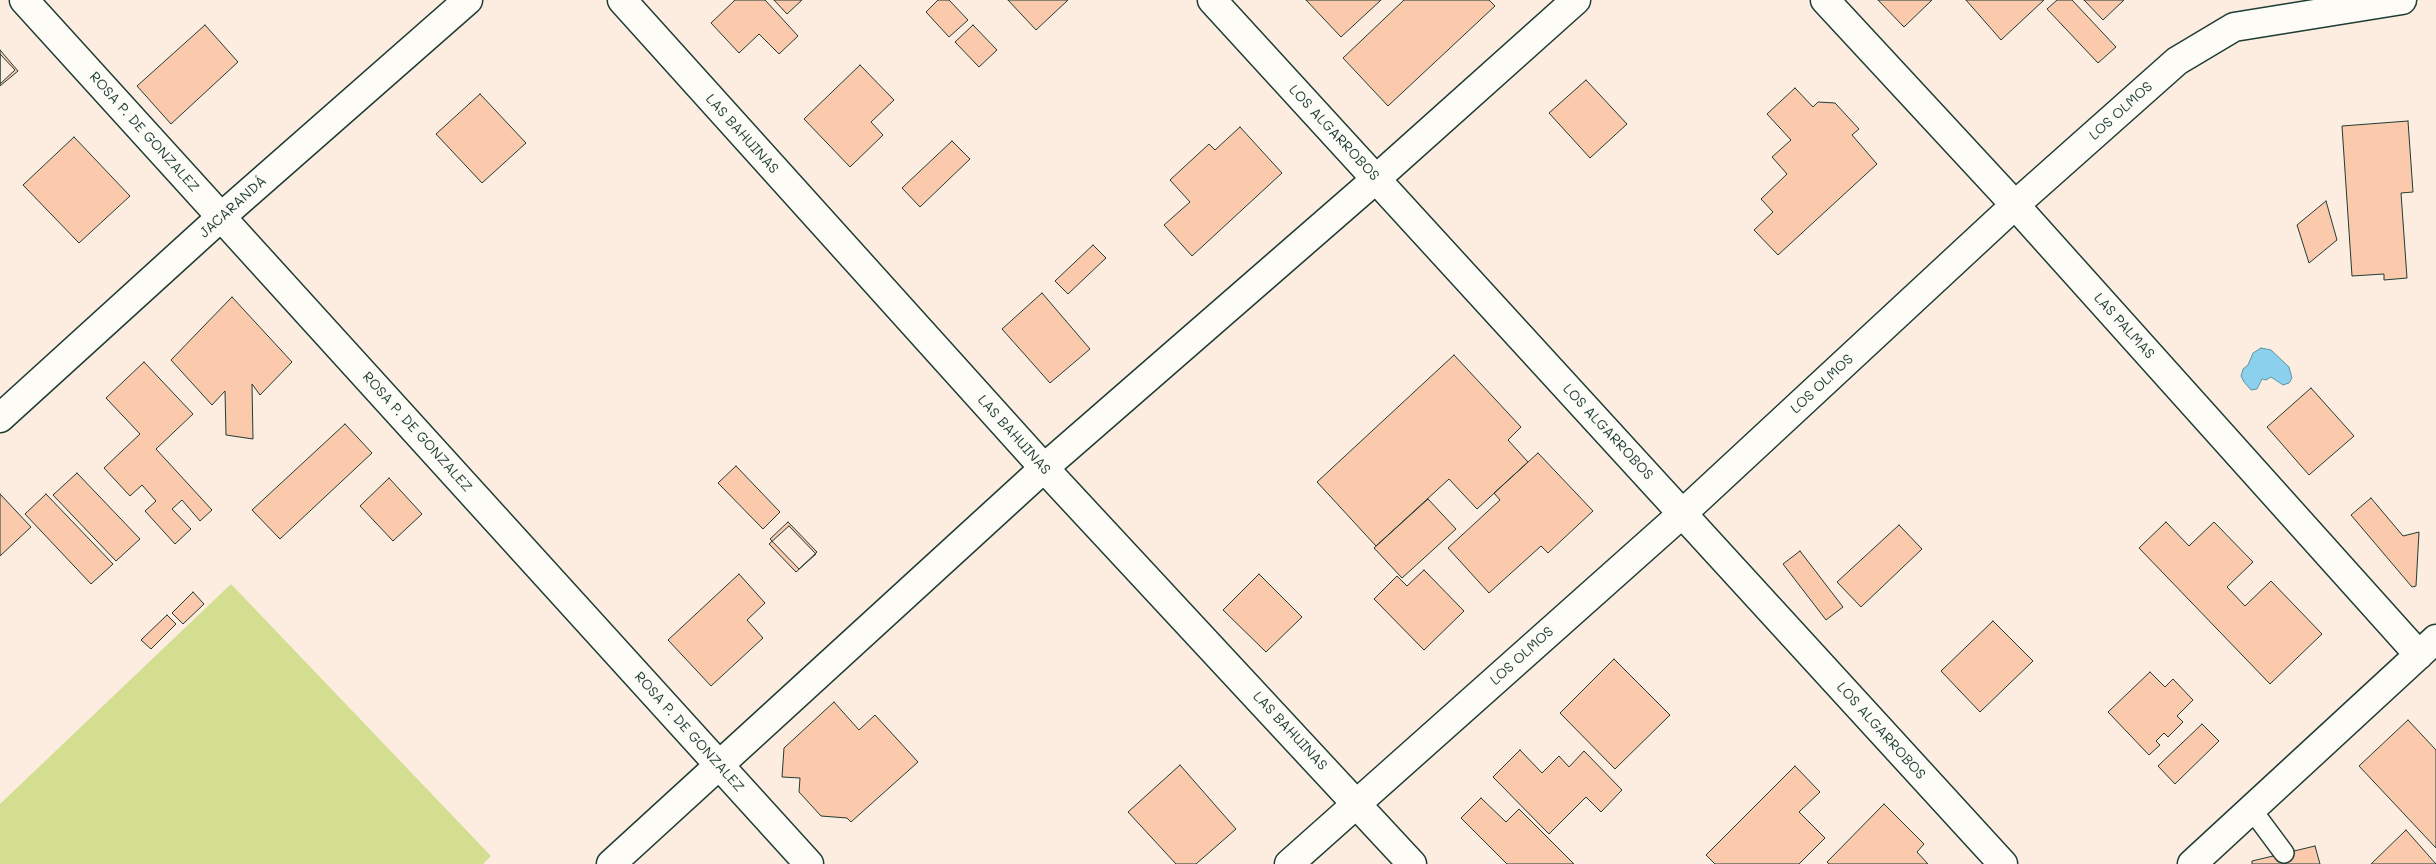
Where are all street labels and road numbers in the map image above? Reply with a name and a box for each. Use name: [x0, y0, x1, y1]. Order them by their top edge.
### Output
street label: ROSA P. DE GONZALEZ: [86, 69, 202, 195]
street label: LOS OLMOS: [2086, 78, 2156, 144]
street label: LOS ALGARROBOS: [1285, 82, 1383, 184]
street label: LAS BAHUINAS: [702, 91, 782, 177]
street label: JACARANDÁ: [196, 172, 270, 242]
street label: LAS PALMAS: [2090, 290, 2158, 362]
street label: LOS OLMOS: [1787, 351, 1857, 417]
street label: ROSA P. DE GONZALEZ: [359, 369, 475, 495]
street label: LOS ALGARROBOS: [1559, 381, 1657, 483]
street label: LAS BAHUINAS: [974, 392, 1054, 478]
street label: LOS OLMOS: [1487, 623, 1557, 689]
street label: ROSA P. DE GONZALEZ: [631, 669, 747, 795]
street label: LOS ALGARROBOS: [1833, 679, 1929, 783]
street label: LAS BAHUINAS: [1249, 688, 1331, 774]

